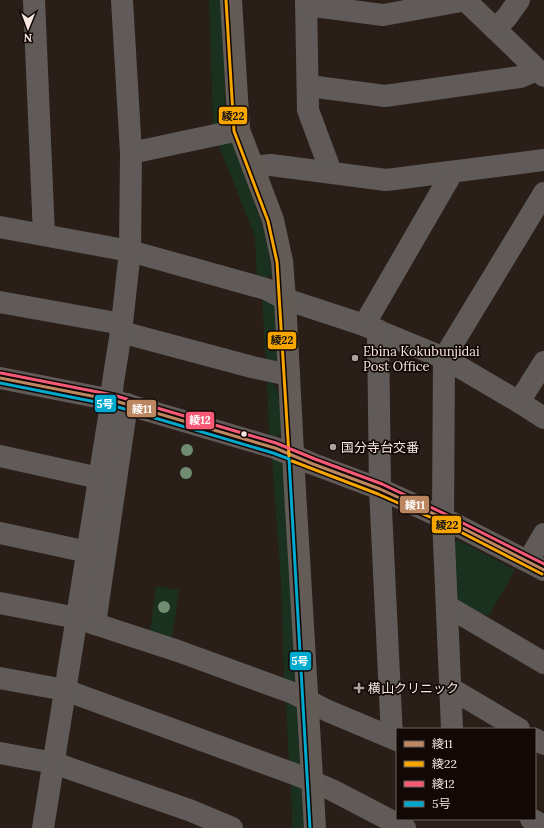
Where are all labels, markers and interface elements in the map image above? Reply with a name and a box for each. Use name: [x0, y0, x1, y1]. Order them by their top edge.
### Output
north arrow: [8, 8, 48, 48]
text: N: [23, 31, 32, 45]
line badge: 綾22: [218, 106, 248, 125]
text: 綾22: [222, 109, 244, 123]
line badge: 綾22: [267, 331, 297, 350]
text: 綾22: [271, 333, 293, 347]
place label: Ebina Kokubunjidai Post Office: [363, 343, 480, 375]
marker: Ebina Kokubunjidai Post Office: [350, 353, 360, 363]
line badge: 5号: [94, 394, 117, 413]
text: 5号: [97, 397, 113, 411]
line badge: 綾11: [126, 399, 157, 418]
text: 綾11: [132, 402, 152, 416]
line badge: 綾12: [185, 411, 215, 430]
text: 綾12: [189, 413, 211, 427]
unlabelled marker: [239, 429, 249, 439]
place label: 国分寺台交番: [341, 439, 419, 456]
marker: 国分寺台交番: [328, 442, 338, 452]
line badge: 綾11: [399, 495, 430, 514]
text: 綾11: [405, 498, 425, 512]
line badge: 綾22: [431, 515, 462, 534]
text: 綾22: [436, 518, 458, 532]
line badge: 5号: [289, 651, 312, 671]
text: 5号: [292, 654, 308, 668]
place label: 横山クリニック: [368, 680, 459, 697]
marker: 横山クリニック: [353, 682, 365, 694]
legend: [396, 728, 536, 820]
text: 綾11: [432, 736, 453, 751]
text: 綾22: [432, 756, 457, 771]
text: 綾12: [432, 776, 455, 791]
text: 5号: [432, 796, 451, 811]

